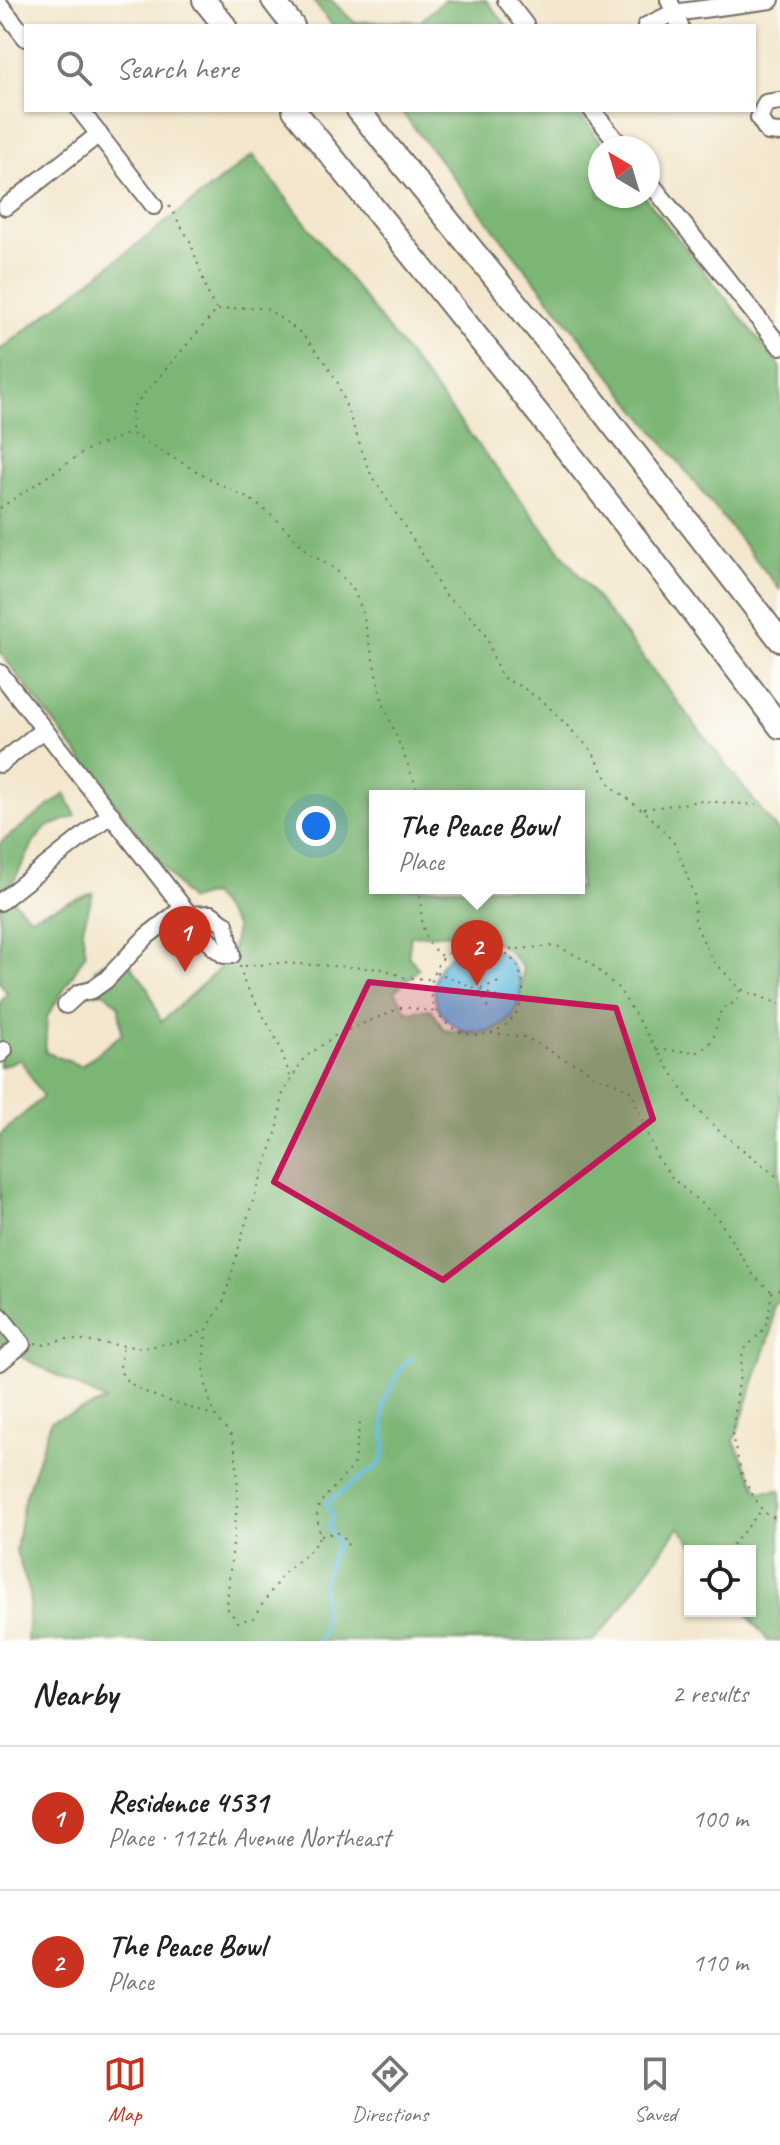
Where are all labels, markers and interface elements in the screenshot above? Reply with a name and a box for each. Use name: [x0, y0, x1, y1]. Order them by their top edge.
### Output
search box: [24, 24, 756, 112]
icon: search: [52, 46, 96, 90]
text: Search here: [116, 49, 238, 87]
north arrow: [588, 136, 660, 208]
popup: [369, 790, 585, 894]
your location: [296, 806, 336, 846]
text: The Peace Bowl: [398, 807, 556, 845]
text: Place: [398, 845, 444, 878]
pin: 1: [159, 906, 211, 972]
pin: 2: [451, 920, 503, 986]
map controls: [684, 1545, 756, 1617]
button: locate: [684, 1545, 756, 1617]
text: Nearby: [32, 1672, 118, 1715]
text: 2 results: [672, 1677, 748, 1710]
text: Residence 4531: [108, 1783, 268, 1821]
text: 1: [52, 1802, 64, 1835]
text: 100 m: [692, 1802, 748, 1835]
text: Place · 112th Avenue Northeast: [108, 1821, 390, 1854]
text: The Peace Bowl: [108, 1927, 265, 1965]
text: 2: [52, 1946, 64, 1979]
text: 110 m: [692, 1946, 748, 1979]
text: Place: [108, 1965, 154, 1998]
tab: Map: [103, 2052, 147, 2128]
tab: Directions: [352, 2052, 428, 2128]
tab: Saved: [633, 2052, 677, 2128]

